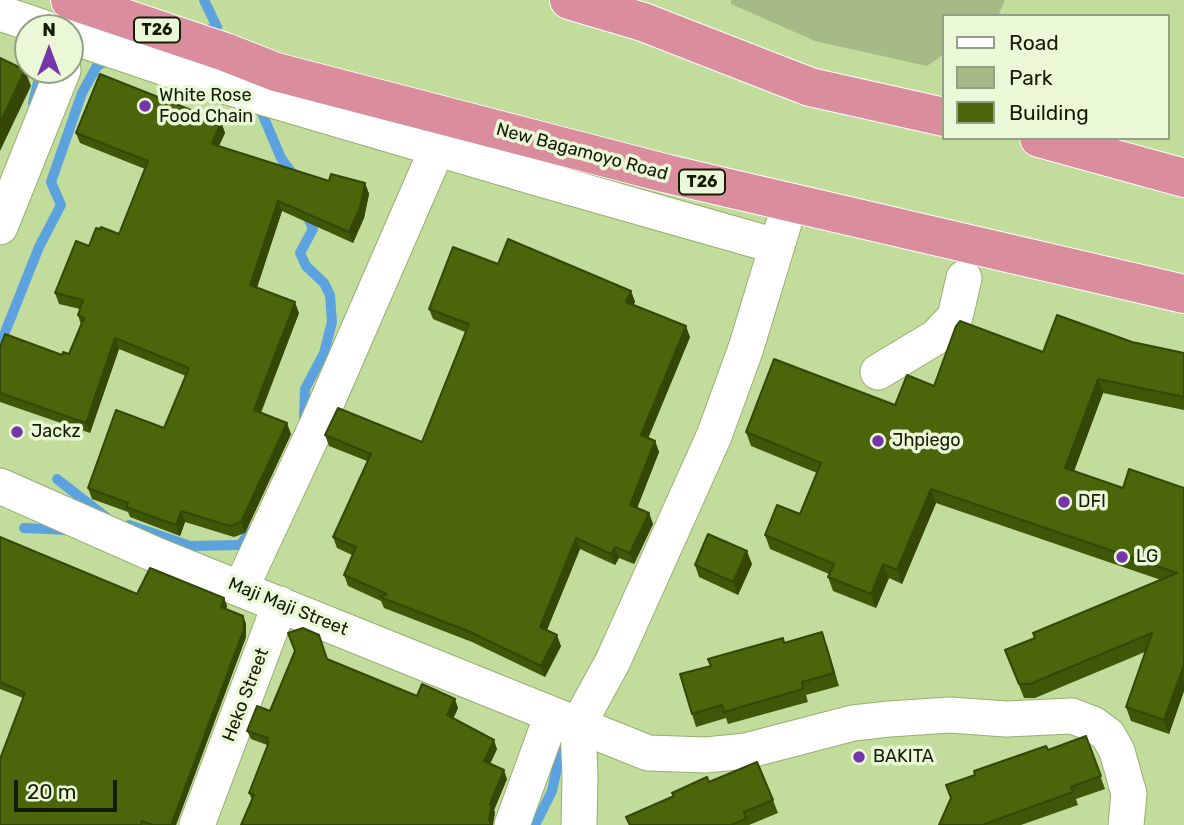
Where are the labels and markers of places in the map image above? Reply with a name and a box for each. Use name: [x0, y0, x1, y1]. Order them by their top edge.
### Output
place label: White Rose Food Chain: [159, 85, 253, 128]
marker: White Rose Food Chain: [137, 98, 153, 114]
place label: Jackz: [31, 421, 81, 443]
marker: Jackz: [9, 424, 25, 440]
place label: Jhpiego: [892, 430, 961, 452]
marker: Jhpiego: [870, 433, 886, 449]
place label: DFI: [1078, 491, 1106, 513]
marker: DFI: [1056, 494, 1072, 510]
place label: LG: [1136, 546, 1158, 568]
marker: LG: [1114, 549, 1130, 565]
place label: BAKITA: [873, 746, 934, 768]
marker: BAKITA: [851, 749, 867, 765]

